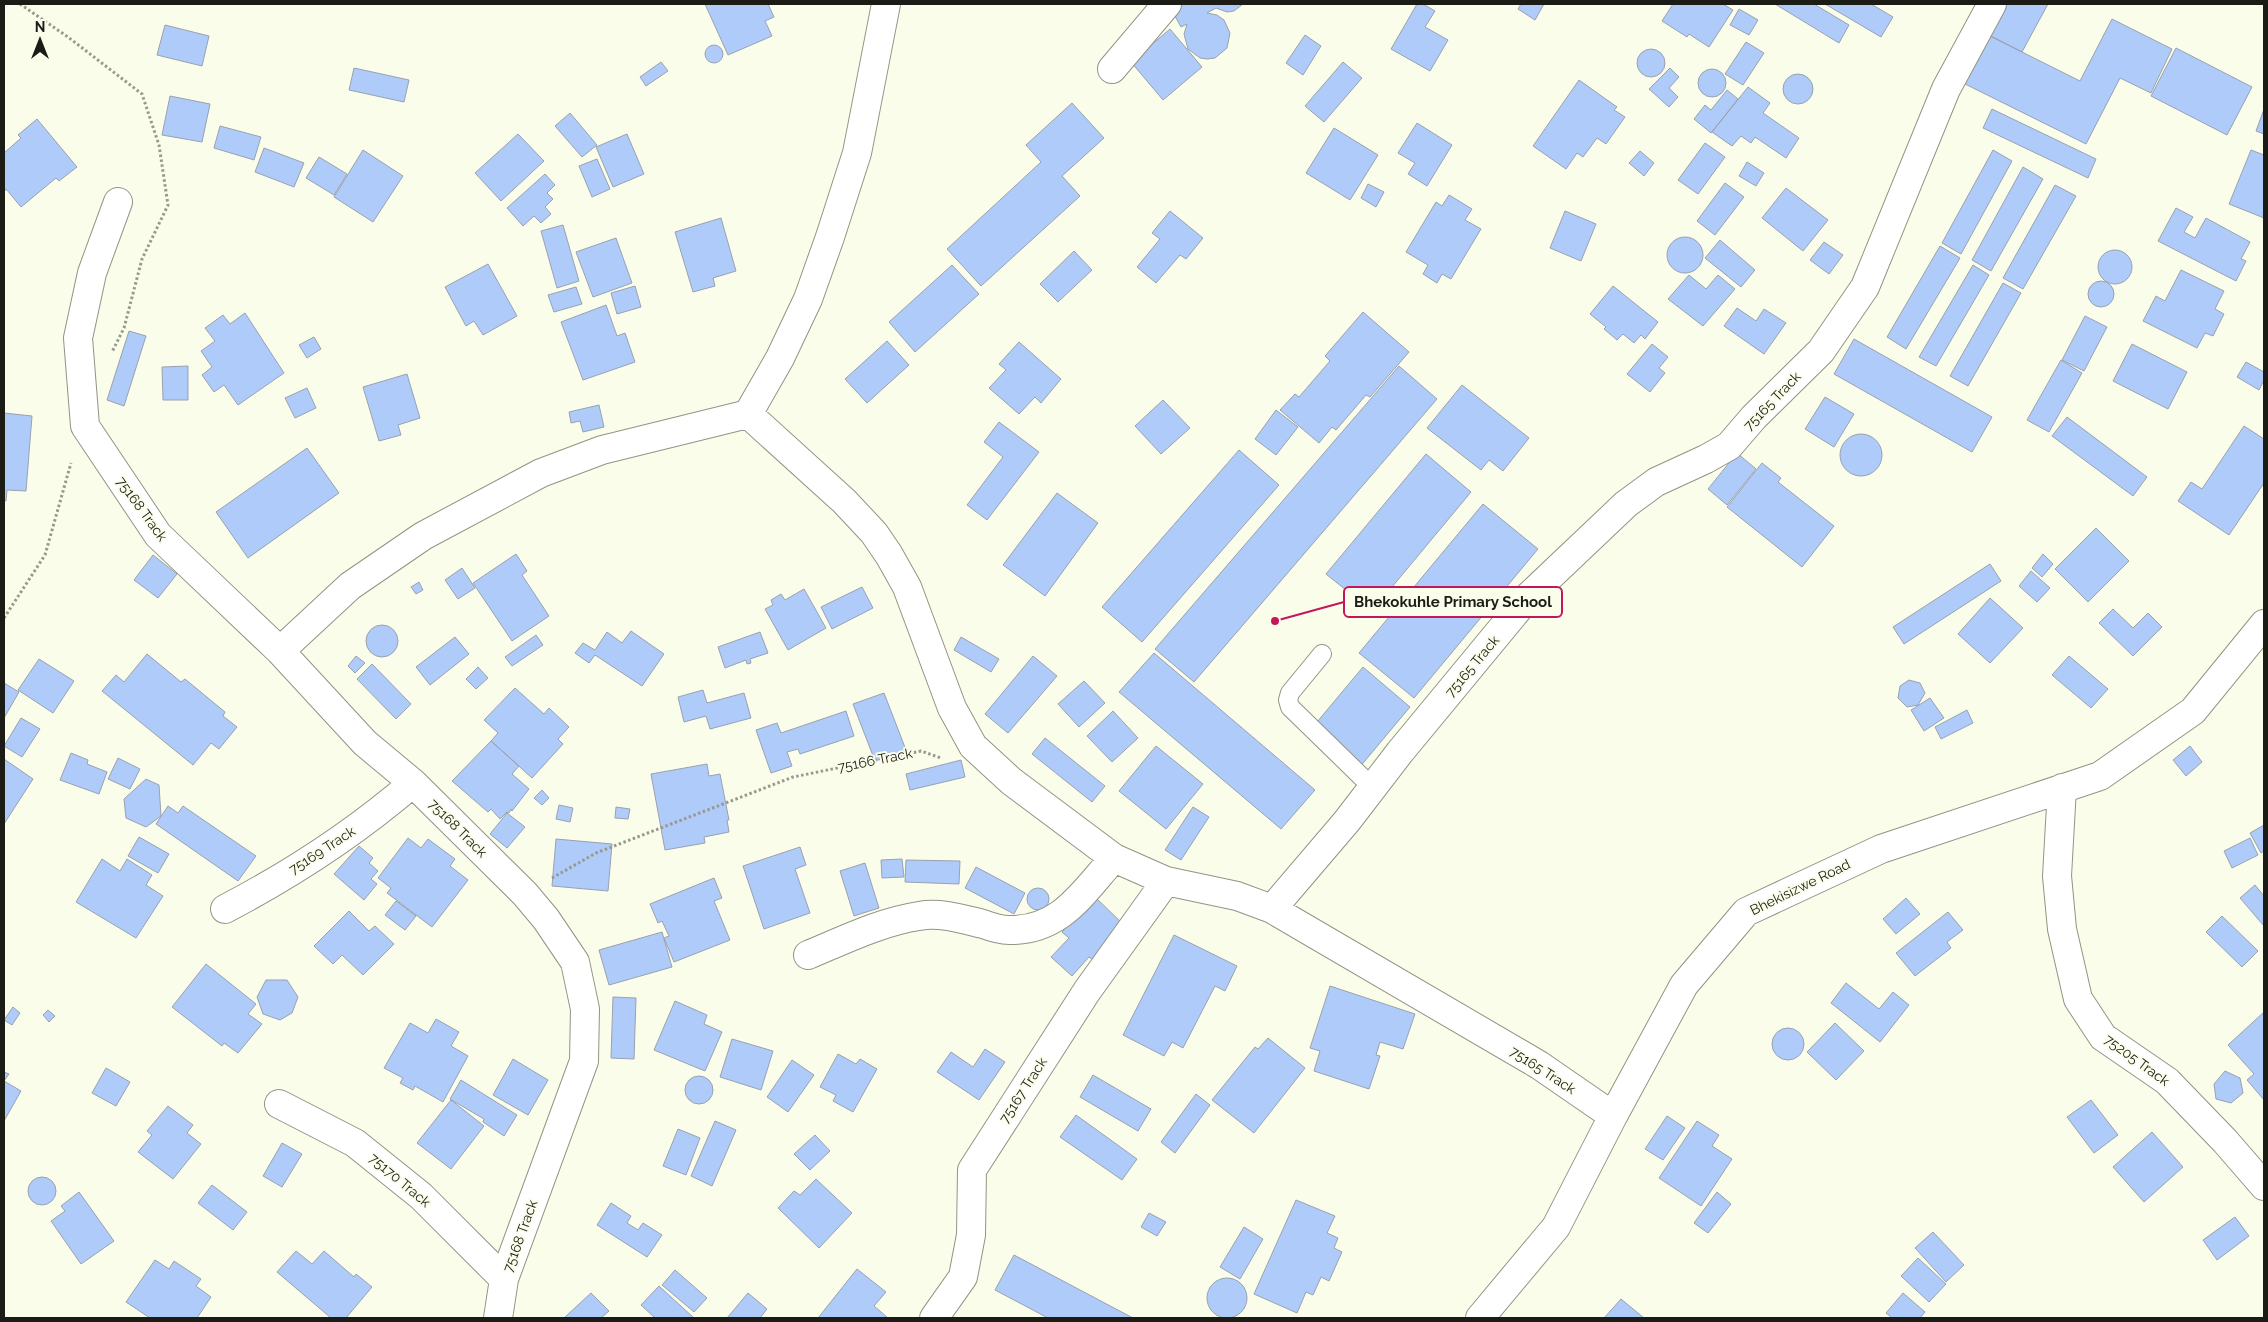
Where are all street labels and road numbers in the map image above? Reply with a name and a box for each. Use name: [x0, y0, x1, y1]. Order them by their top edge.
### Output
street label: 75165 Track: [1740, 368, 1804, 434]
street label: 75168 Track: [113, 474, 171, 545]
street label: 75165 Track: [1442, 632, 1503, 700]
street label: 75166 Track: [836, 745, 914, 775]
street label: 75168 Track: [426, 796, 491, 861]
street label: 75169 Track: [286, 822, 359, 877]
street label: Bhekisizwe Road: [1747, 856, 1853, 918]
street label: 75205 Track: [2101, 1031, 2173, 1089]
street label: 75165 Track: [1507, 1043, 1579, 1097]
street label: 75167 Track: [996, 1054, 1050, 1126]
street label: 75170 Track: [366, 1150, 434, 1211]
street label: 75168 Track: [500, 1197, 541, 1274]

